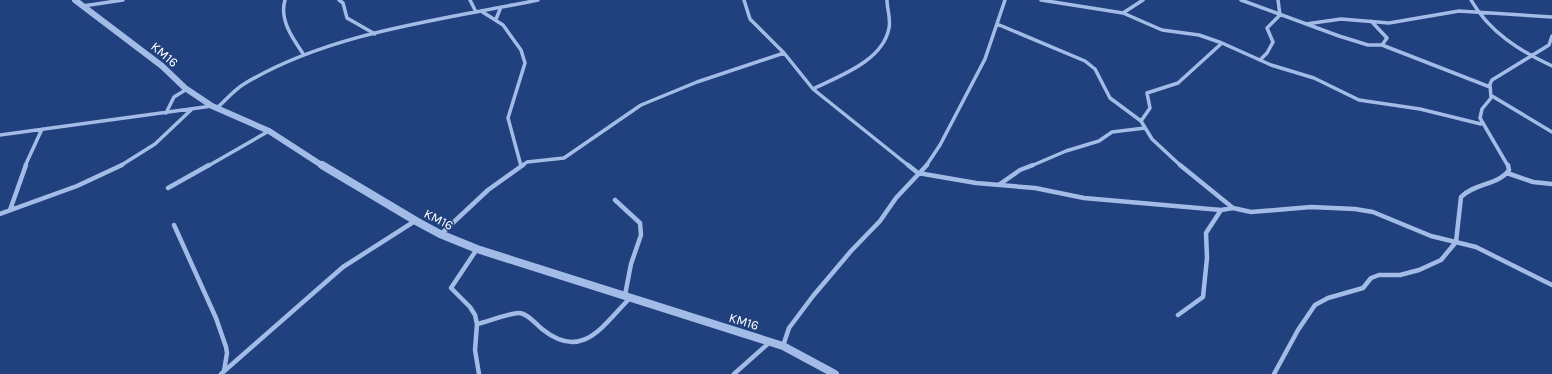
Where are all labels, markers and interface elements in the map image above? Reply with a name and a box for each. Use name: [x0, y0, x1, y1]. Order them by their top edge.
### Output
street label: KM16: [148, 39, 181, 70]
street label: KM16: [422, 206, 456, 233]
street label: KM16: [727, 310, 761, 333]

